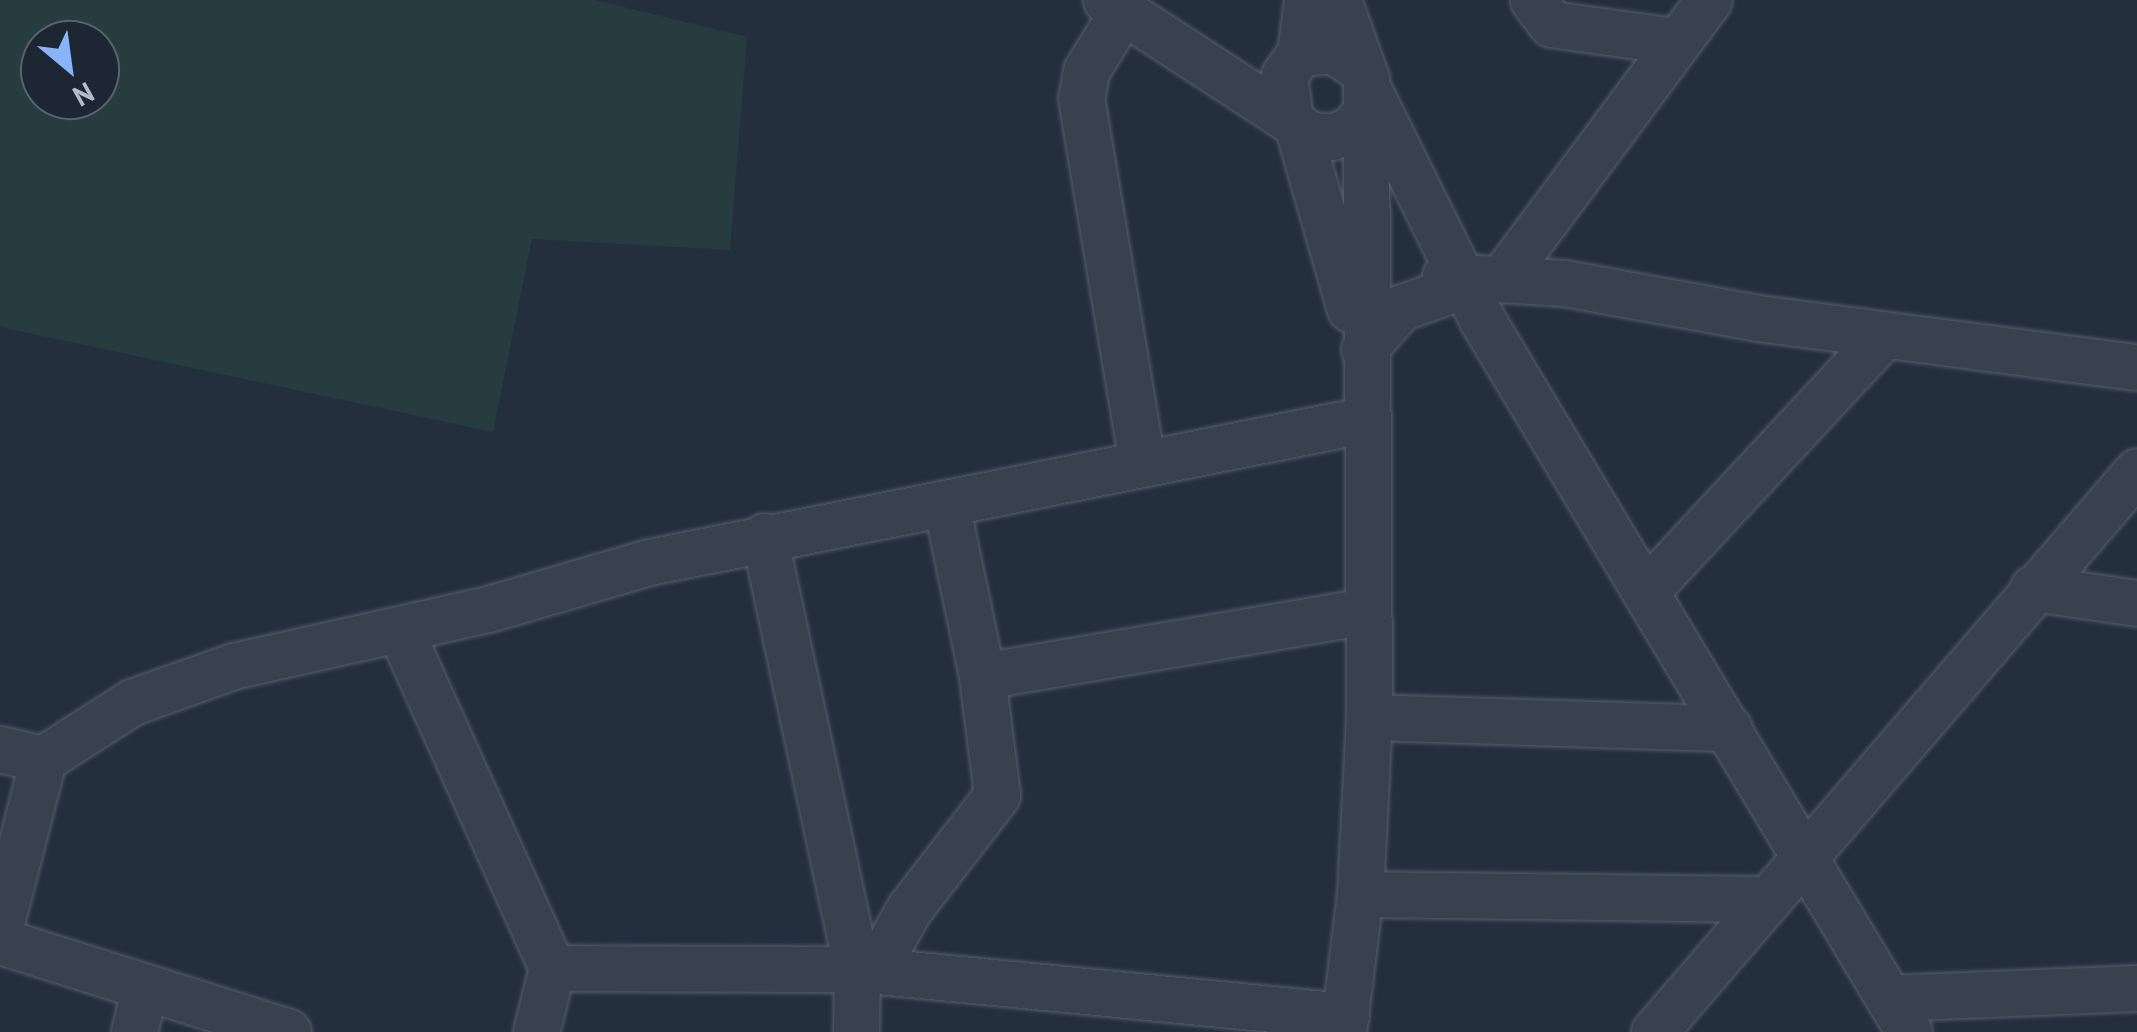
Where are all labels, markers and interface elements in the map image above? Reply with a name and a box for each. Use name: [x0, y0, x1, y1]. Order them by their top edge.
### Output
north arrow: [20, 20, 120, 120]
text: N: [67, 74, 101, 116]

